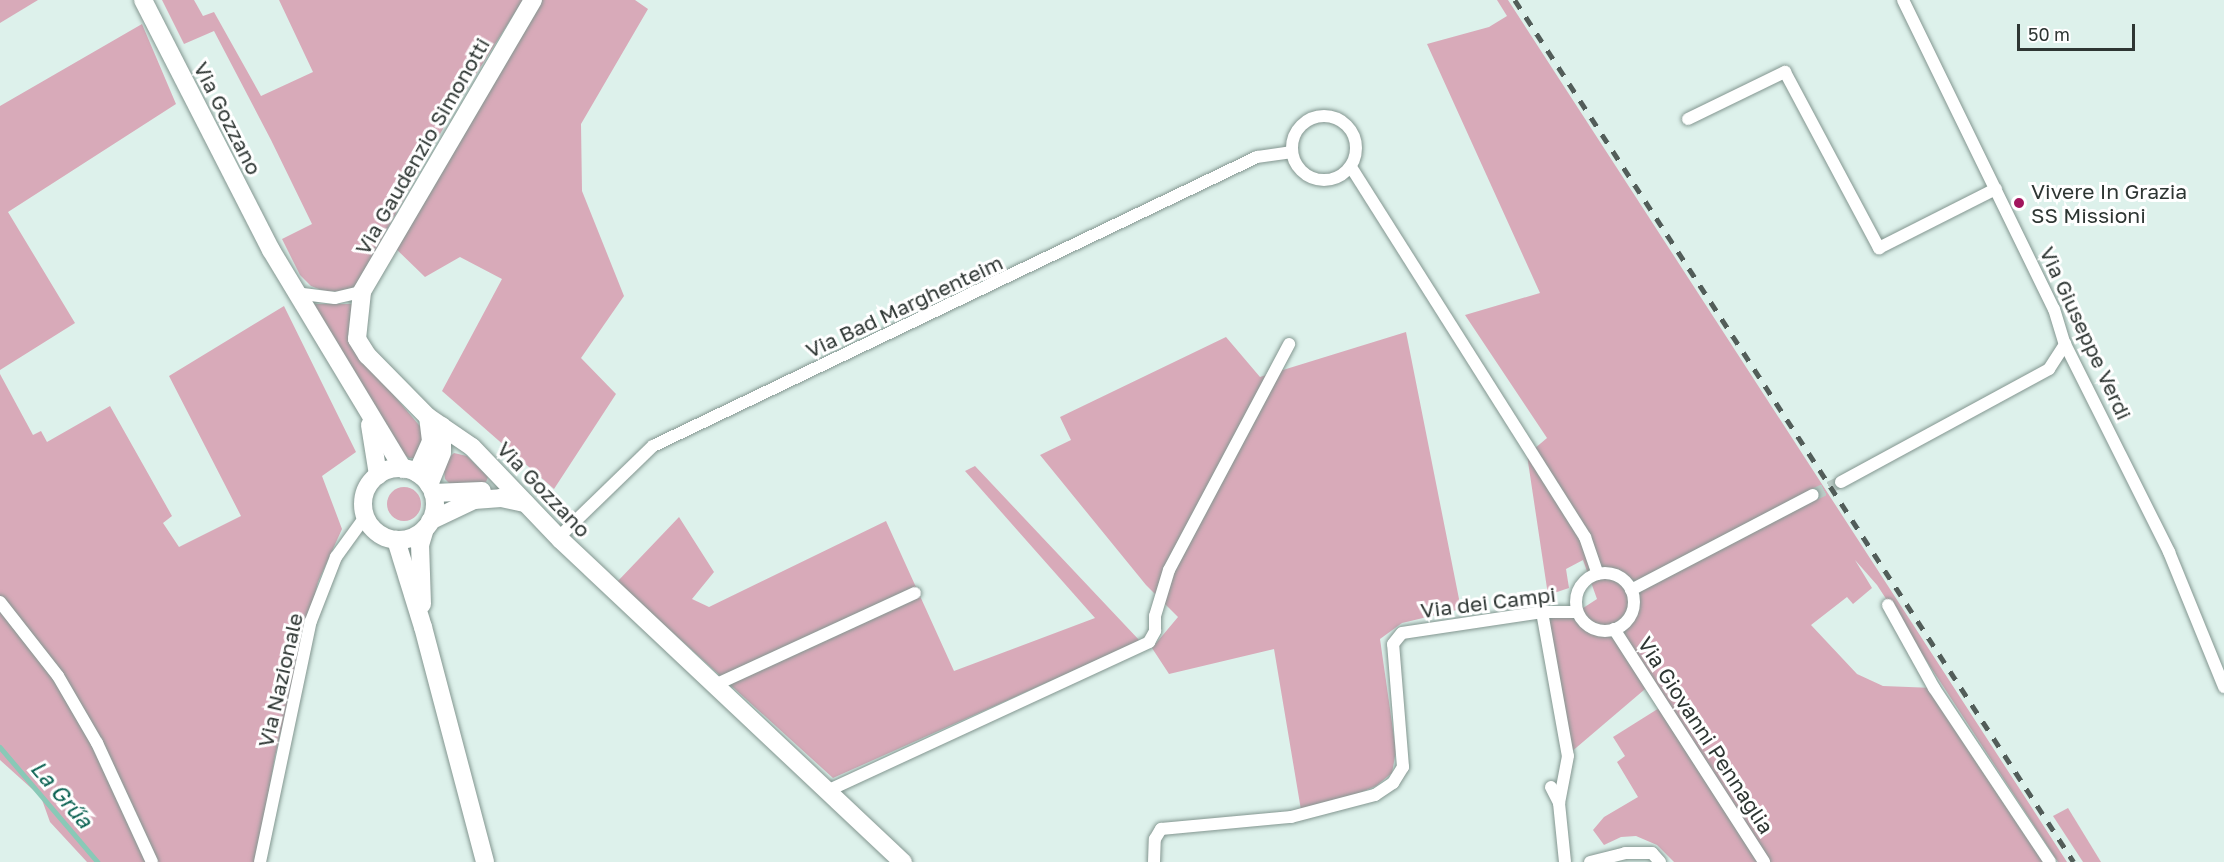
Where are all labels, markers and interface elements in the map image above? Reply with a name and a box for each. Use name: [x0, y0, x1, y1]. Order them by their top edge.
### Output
scale bar: [2020, 12, 2138, 50]
text: 50 m: [2028, 23, 2070, 45]
street label: Via Gaudenzio Simonotti: [349, 33, 495, 259]
street label: Via Gozzano: [189, 57, 267, 179]
place label: Vivere In Grazia SS Missioni: [2031, 178, 2187, 228]
marker: Vivere In Grazia SS Missioni: [2012, 196, 2026, 210]
street label: Via Giuseppe Verdi: [2035, 242, 2137, 424]
street label: Via Bad Marghenteim: [802, 249, 1006, 363]
street label: Via Gozzano: [492, 436, 596, 542]
street label: Via dei Campi: [1419, 581, 1557, 623]
street label: Via Nazionale: [252, 610, 308, 750]
street label: Via Giovanni Pennaglia: [1633, 632, 1779, 838]
water label: La Grűa: [26, 755, 98, 833]

